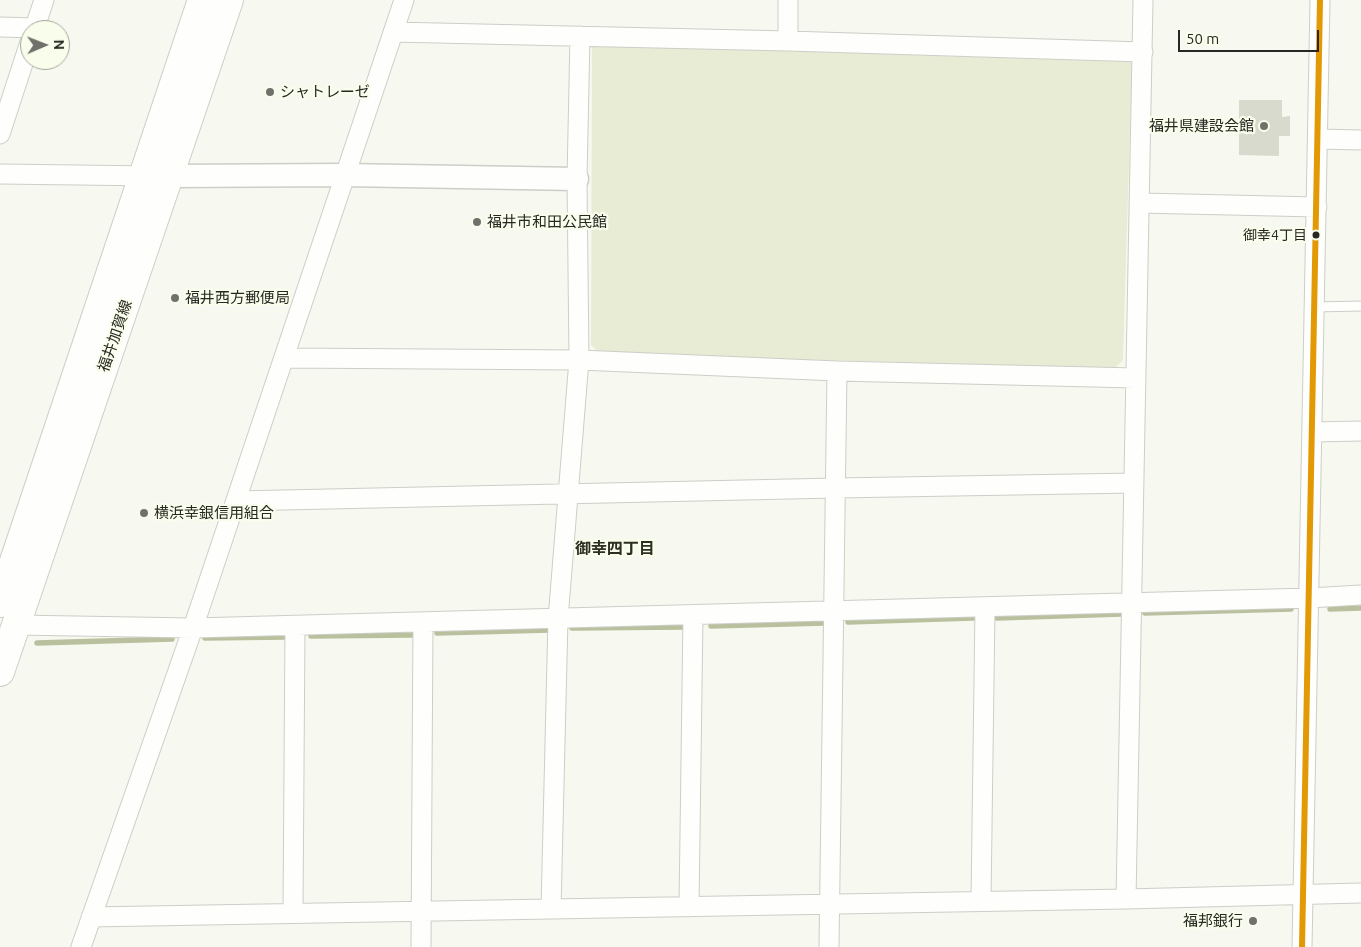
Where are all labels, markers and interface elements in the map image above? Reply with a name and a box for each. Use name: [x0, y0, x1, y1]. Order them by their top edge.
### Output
north arrow: [20, 20, 70, 70]
scale bar: [1181, 20, 1322, 52]
text: 50 m: [1186, 30, 1219, 47]
text: N: [51, 39, 67, 50]
place label: シャトレーゼ: [280, 83, 370, 101]
marker: シャトレーゼ: [264, 86, 276, 98]
place label: 福井県建設会館: [1149, 117, 1254, 135]
marker: 福井県建設会館: [1258, 120, 1270, 132]
place label: 福井市和田公民館: [487, 213, 607, 231]
marker: 福井市和田公民館: [471, 216, 483, 228]
place label: 御幸4丁目: [1243, 227, 1307, 243]
marker: 御幸4丁目: [1311, 230, 1321, 240]
place label: 福井西方郵便局: [185, 289, 290, 307]
marker: 福井西方郵便局: [169, 292, 181, 304]
street label: 福井加賀線: [94, 298, 136, 374]
place label: 横浜幸銀信用組合: [154, 504, 274, 522]
marker: 横浜幸銀信用組合: [138, 507, 150, 519]
district label: 御幸四丁目: [575, 539, 655, 559]
place label: 福邦銀行: [1183, 912, 1243, 930]
marker: 福邦銀行: [1247, 915, 1259, 927]

